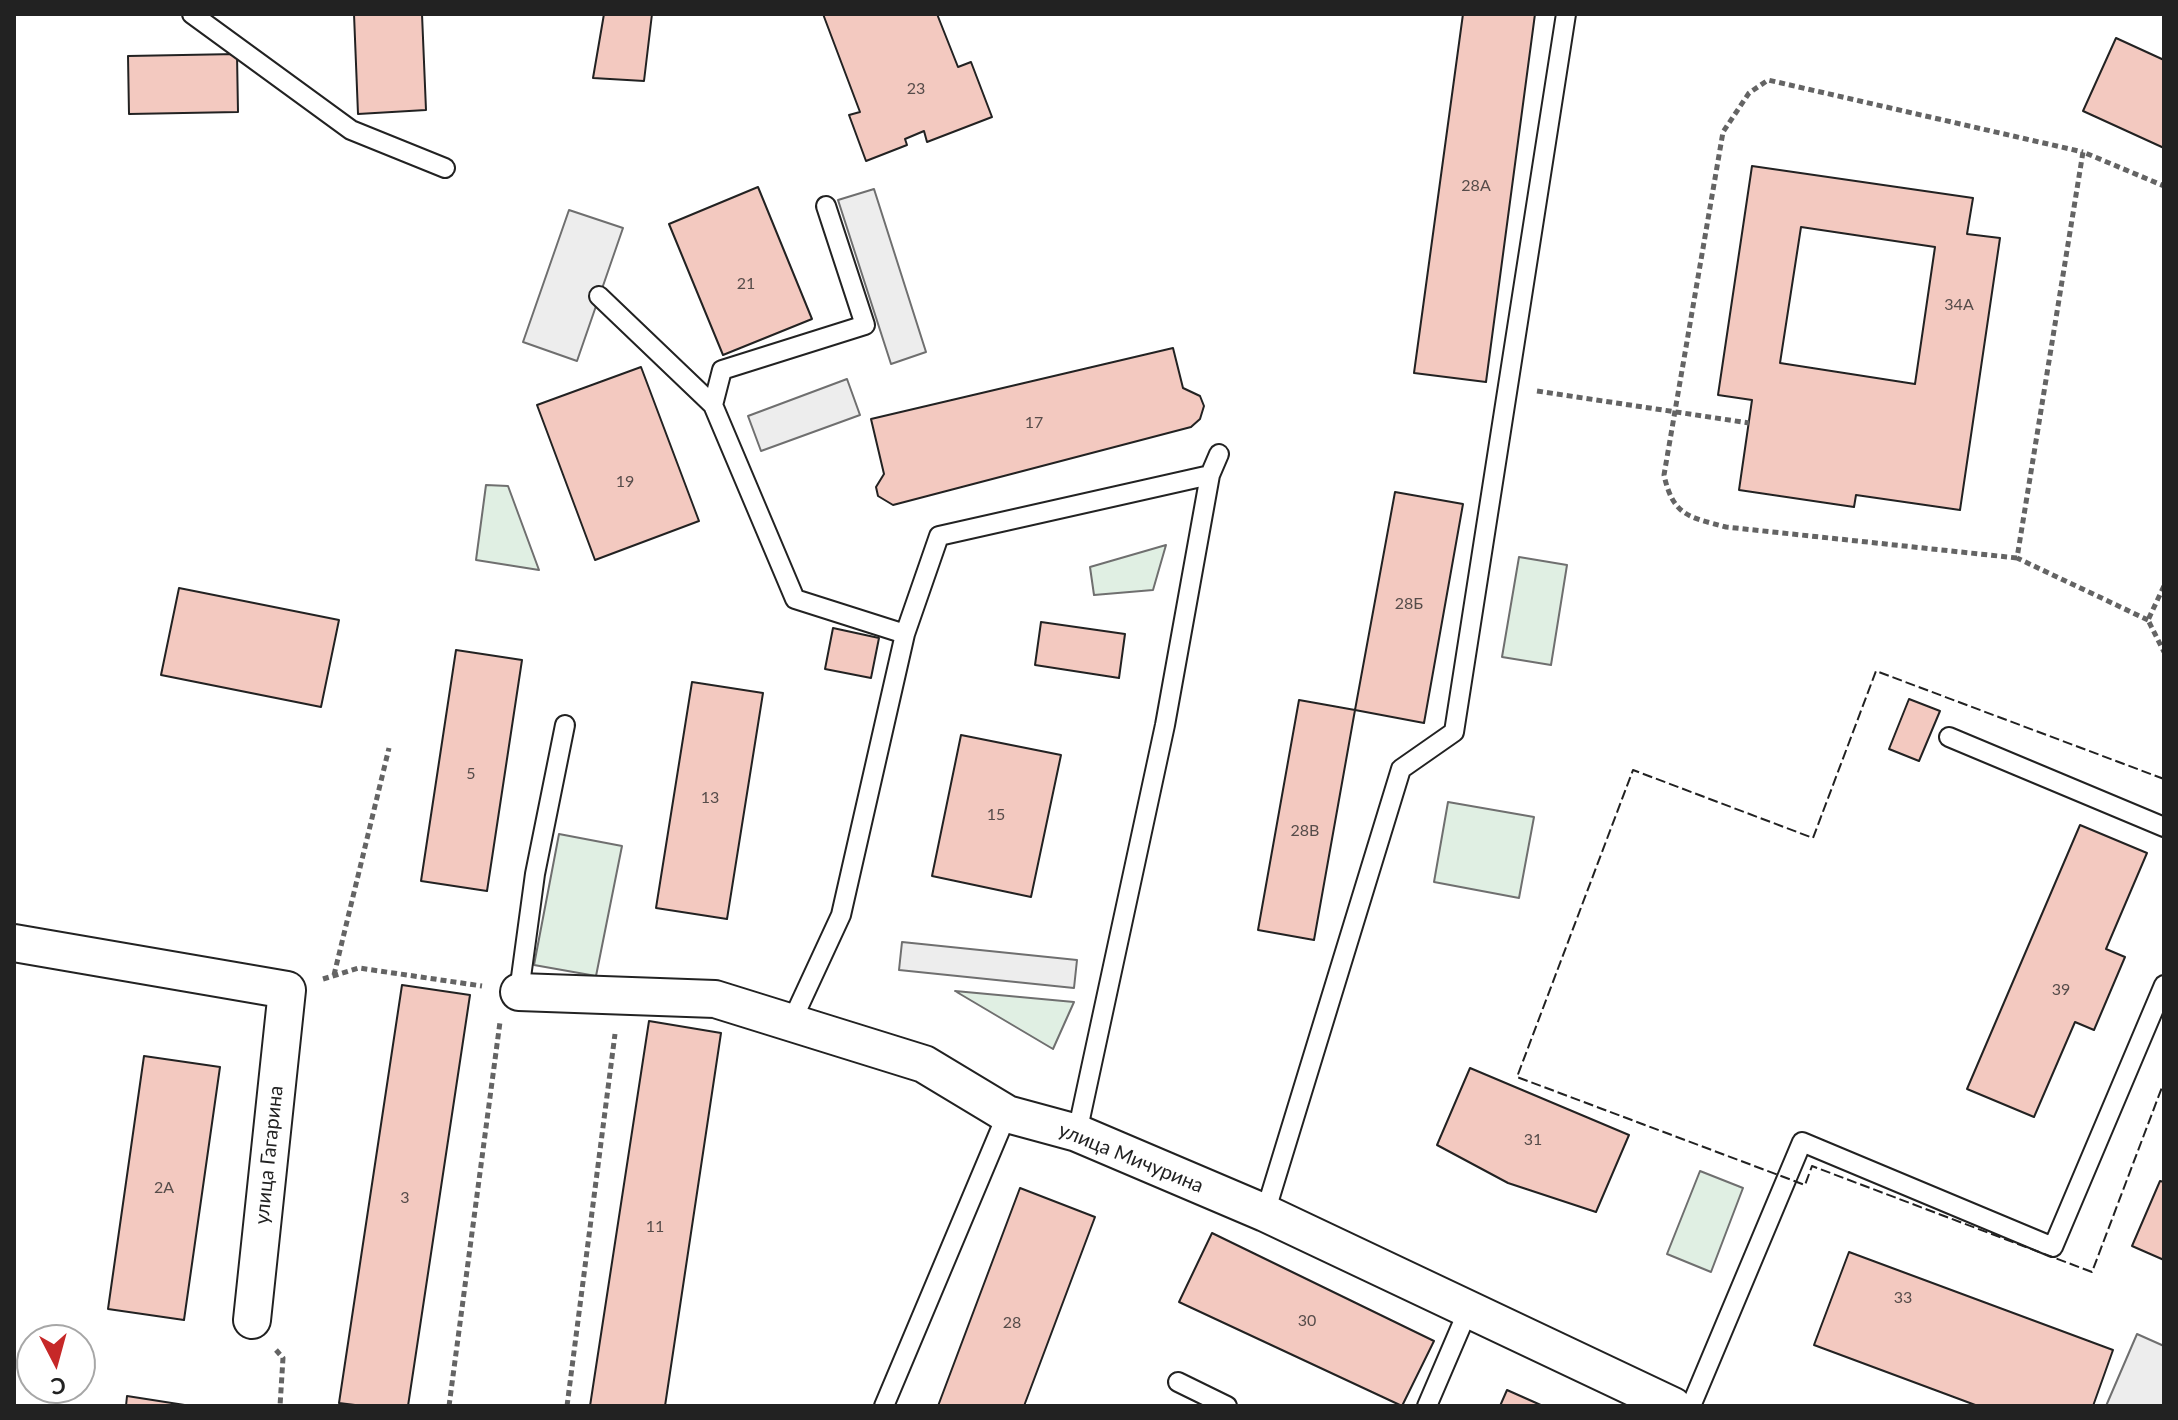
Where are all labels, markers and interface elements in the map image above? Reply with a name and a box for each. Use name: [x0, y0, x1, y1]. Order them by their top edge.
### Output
house number: 23: [907, 79, 925, 99]
house number: 28А: [1461, 176, 1491, 196]
house number: 21: [737, 274, 755, 294]
house number: 34А: [1944, 295, 1974, 315]
house number: 17: [1025, 413, 1043, 433]
house number: 19: [616, 472, 634, 492]
house number: 28Б: [1395, 594, 1423, 614]
house number: 5: [466, 764, 476, 784]
house number: 13: [701, 788, 719, 808]
house number: 15: [987, 805, 1005, 825]
house number: 28В: [1291, 821, 1319, 841]
house number: 39: [2052, 980, 2070, 1000]
street label: улица Гагарина: [250, 1084, 288, 1226]
street label: улица Мичурина: [1055, 1118, 1207, 1198]
house number: 31: [1524, 1130, 1542, 1150]
house number: 2А: [154, 1178, 174, 1198]
house number: 3: [400, 1188, 410, 1208]
house number: 11: [646, 1217, 664, 1237]
house number: 33: [1894, 1288, 1912, 1308]
house number: 30: [1298, 1311, 1316, 1331]
house number: 28: [1003, 1313, 1021, 1333]
north arrow: [16, 1324, 96, 1404]
text: С: [50, 1372, 67, 1401]

